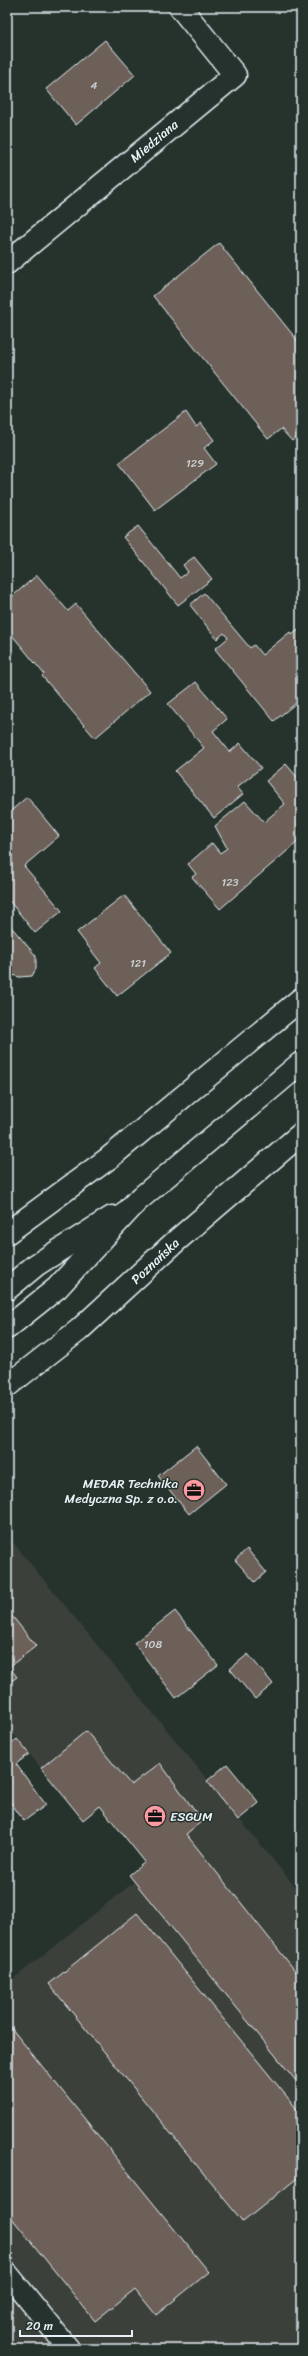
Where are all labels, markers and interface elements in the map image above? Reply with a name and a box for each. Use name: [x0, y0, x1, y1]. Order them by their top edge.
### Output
house number: 4: [91, 76, 98, 95]
street label: Miedziana: [125, 113, 184, 168]
house number: 129: [186, 454, 204, 473]
house number: 123: [221, 873, 239, 892]
house number: 121: [130, 954, 146, 973]
street label: Poznańska: [125, 1232, 185, 1290]
place label: MEDAR Technika Medyczna Sp. z o.o.: [65, 1472, 178, 1510]
office icon: MEDAR Technika Medyczna Sp. z o.o.: [181, 1477, 207, 1503]
house number: 108: [144, 1635, 163, 1654]
office icon: ESGUM: [142, 1803, 168, 1829]
place label: ESGUM: [170, 1805, 213, 1828]
scale bar: [20, 2312, 132, 2338]
text: 20 m: [26, 2315, 53, 2337]

